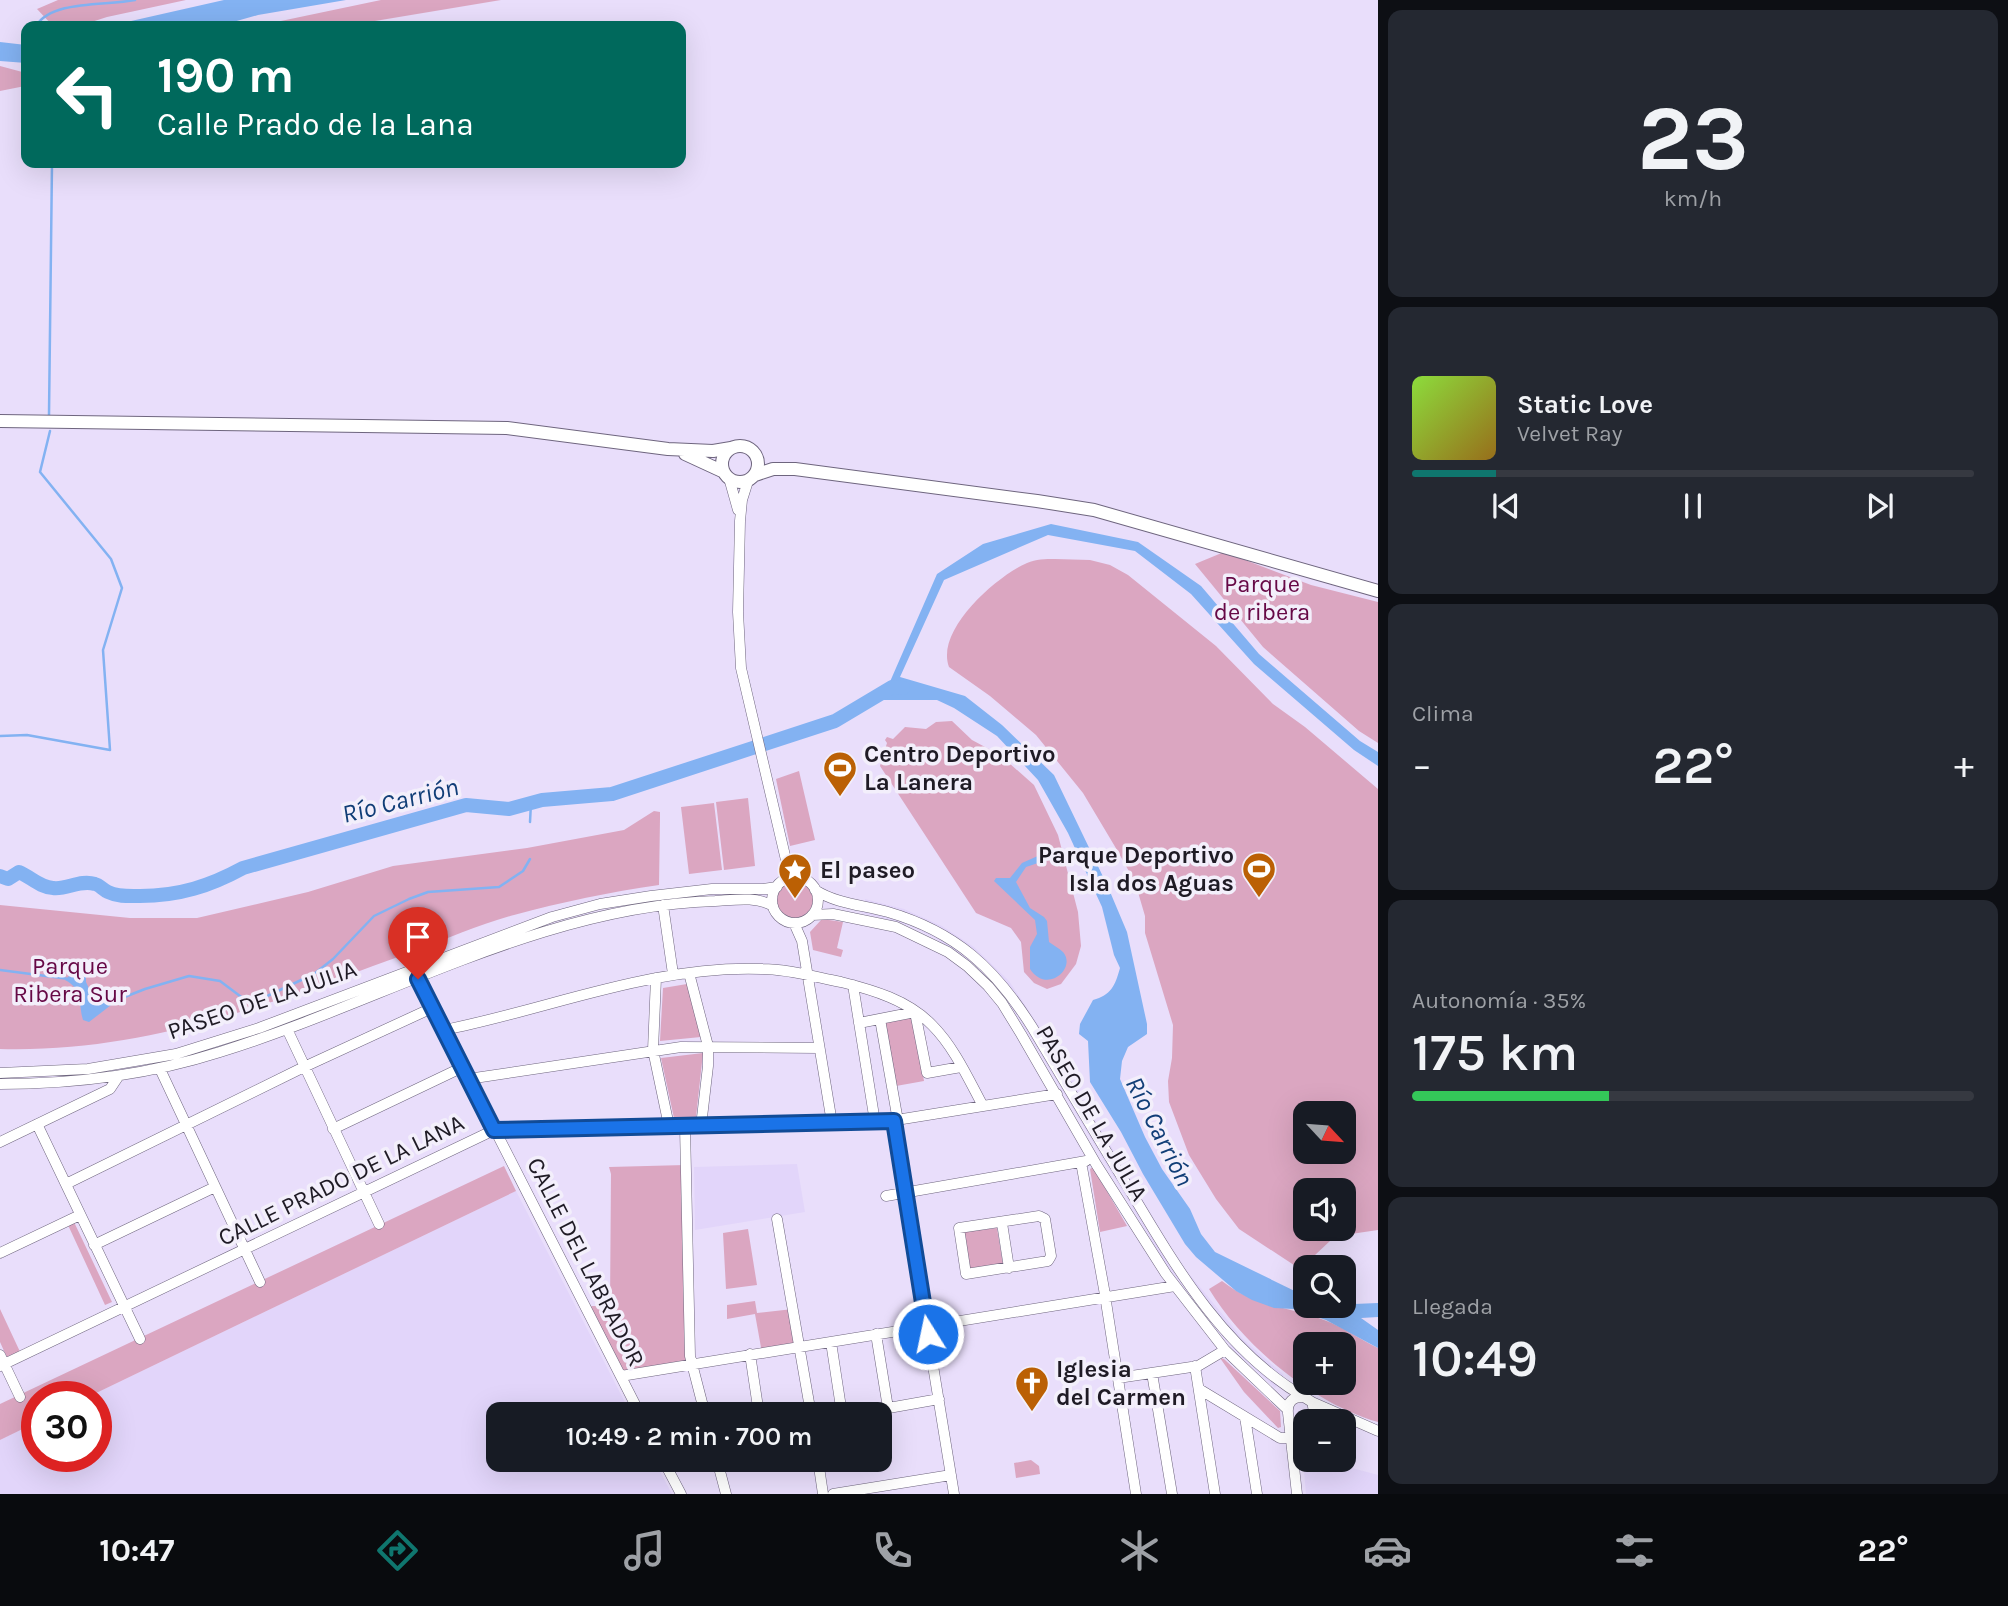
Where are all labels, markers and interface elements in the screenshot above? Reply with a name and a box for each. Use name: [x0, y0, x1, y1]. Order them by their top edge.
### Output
text: 190 m: [157, 47, 294, 104]
icon: left: [42, 49, 133, 140]
text: 23: [1637, 86, 1749, 192]
text: Calle Prado de la Lana: [157, 106, 474, 143]
text: km/h: [1664, 185, 1722, 212]
text: Static Love: [1517, 389, 1653, 420]
text: Velvet Ray: [1517, 420, 1622, 447]
icon: previous: [1487, 487, 1525, 525]
icon: pause: [1674, 487, 1712, 525]
icon: next: [1861, 487, 1899, 525]
park label: Parque de ribera: [1214, 570, 1310, 626]
text: Clima: [1412, 700, 1474, 727]
text: 22°: [1652, 735, 1734, 796]
place label: Centro Deportivo La Lanera: [864, 740, 1056, 796]
text: −: [1412, 743, 1432, 788]
text: +: [1954, 743, 1974, 788]
sports icon: Centro Deportivo La Lanera: [821, 749, 859, 798]
water label: Río Carrión: [339, 771, 462, 830]
place label: Parque Deportivo Isla dos Aguas: [1038, 841, 1234, 897]
sports icon: Parque Deportivo Isla dos Aguas: [1240, 850, 1278, 899]
place icon: El paseo: [776, 851, 814, 900]
place label: El paseo: [820, 856, 915, 884]
pin: [388, 907, 448, 979]
icon: arrive: [399, 918, 437, 956]
park label: Parque Ribera Sur: [13, 952, 127, 1008]
street label: PASEO DE LA JULIA: [164, 954, 360, 1045]
text: Autonomía · 35%: [1412, 987, 1586, 1014]
street label: PASEO DE LA JULIA: [1030, 1020, 1154, 1206]
text: 175 km: [1412, 1022, 1578, 1083]
water label: Río Carrión: [1119, 1071, 1200, 1191]
north arrow: [1293, 1101, 1356, 1164]
map controls: [1293, 1101, 1356, 1472]
street label: CALLE PRADO DE LA LANA: [214, 1108, 469, 1252]
street label: CALLE DEL LABRADOR: [521, 1153, 651, 1371]
button: sound: [1293, 1178, 1356, 1241]
button: search: [1293, 1255, 1356, 1318]
text: Llegada: [1412, 1293, 1493, 1320]
position arrow: [891, 1297, 965, 1371]
text: 10:49: [1412, 1328, 1538, 1389]
button: +: [1293, 1332, 1356, 1395]
place label: Iglesia del Carmen: [1056, 1355, 1186, 1411]
church icon: Iglesia del Carmen: [1013, 1364, 1051, 1413]
speed limit sign: 30: [21, 1381, 112, 1472]
button: −: [1293, 1409, 1356, 1472]
text: 10:49 · 2 min · 700 m: [566, 1421, 812, 1452]
icon: directions: [373, 1526, 422, 1575]
icon: music: [620, 1526, 669, 1575]
icon: phone: [868, 1526, 917, 1575]
icon: climate: [1115, 1526, 1164, 1575]
icon: car: [1363, 1526, 1412, 1575]
icon: filters: [1610, 1526, 1659, 1575]
text: 10:47: [99, 1532, 174, 1569]
text: 22°: [1858, 1532, 1909, 1569]

